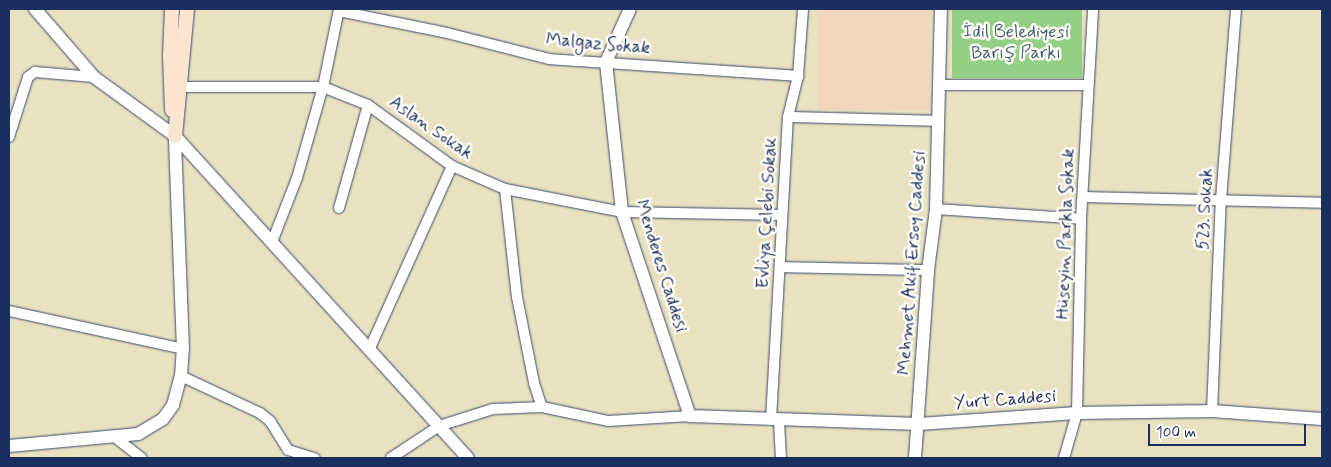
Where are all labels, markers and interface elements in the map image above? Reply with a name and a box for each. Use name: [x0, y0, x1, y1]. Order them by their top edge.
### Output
park label: İdil Belediyesi Barış Parkı: [962, 22, 1070, 64]
street label: Malgaz Sokak: [544, 29, 652, 59]
street label: Aslan Sokak: [385, 91, 477, 165]
street label: Evliya Çelebi Sokak: [752, 137, 782, 289]
street label: Hüseyin Parkla Sokak: [1052, 149, 1080, 319]
street label: Mehmet Akif Ersoy Caddesi: [893, 151, 931, 375]
street label: 523. Sokak: [1192, 168, 1218, 250]
street label: Menderes Caddesi: [630, 195, 692, 337]
street label: Yurt Caddesi: [953, 386, 1057, 414]
scale bar: [1151, 414, 1308, 446]
text: 100 m: [1156, 423, 1196, 443]

